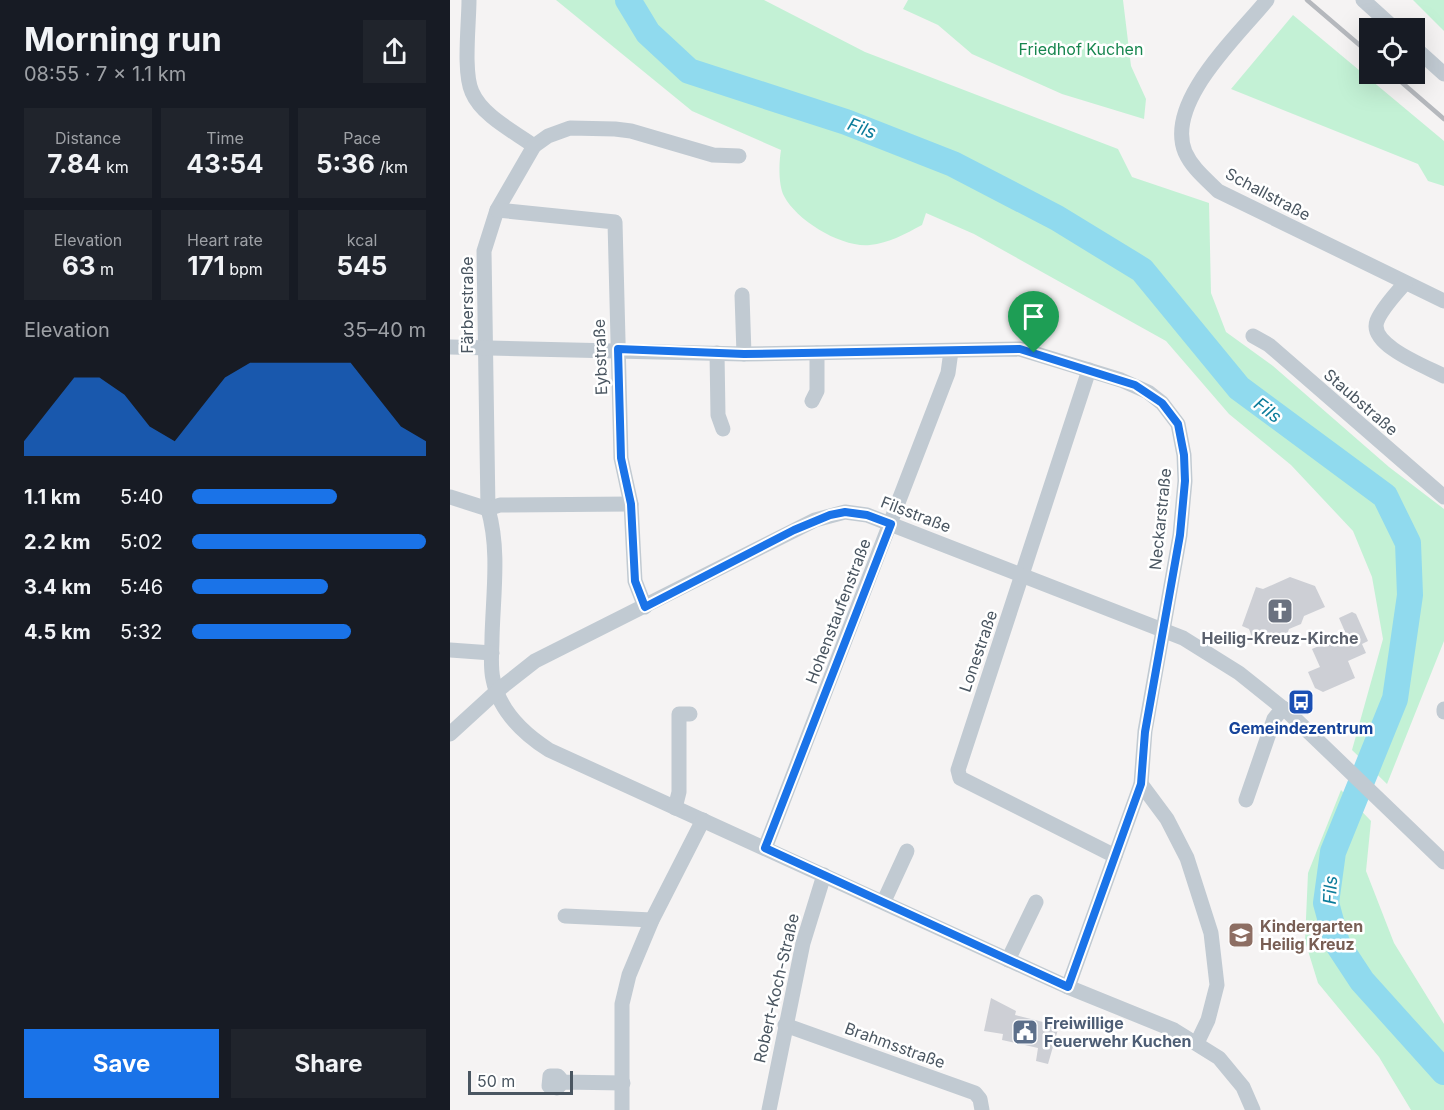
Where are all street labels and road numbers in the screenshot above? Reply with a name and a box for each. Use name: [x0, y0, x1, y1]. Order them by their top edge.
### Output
street label: Schallstraße: [1222, 163, 1314, 225]
street label: Färberstraße: [457, 256, 477, 354]
street label: Eybstraße: [589, 318, 611, 396]
street label: Staubstraße: [1320, 364, 1402, 440]
street label: Neckarstraße: [1145, 467, 1175, 571]
street label: Filsstraße: [878, 491, 954, 537]
street label: Hohenstaufenstraße: [801, 536, 875, 686]
street label: Lonestraße: [955, 607, 1001, 695]
street label: Robert-Koch-Straße: [749, 911, 803, 1065]
street label: Brahmsstraße: [842, 1018, 948, 1072]

